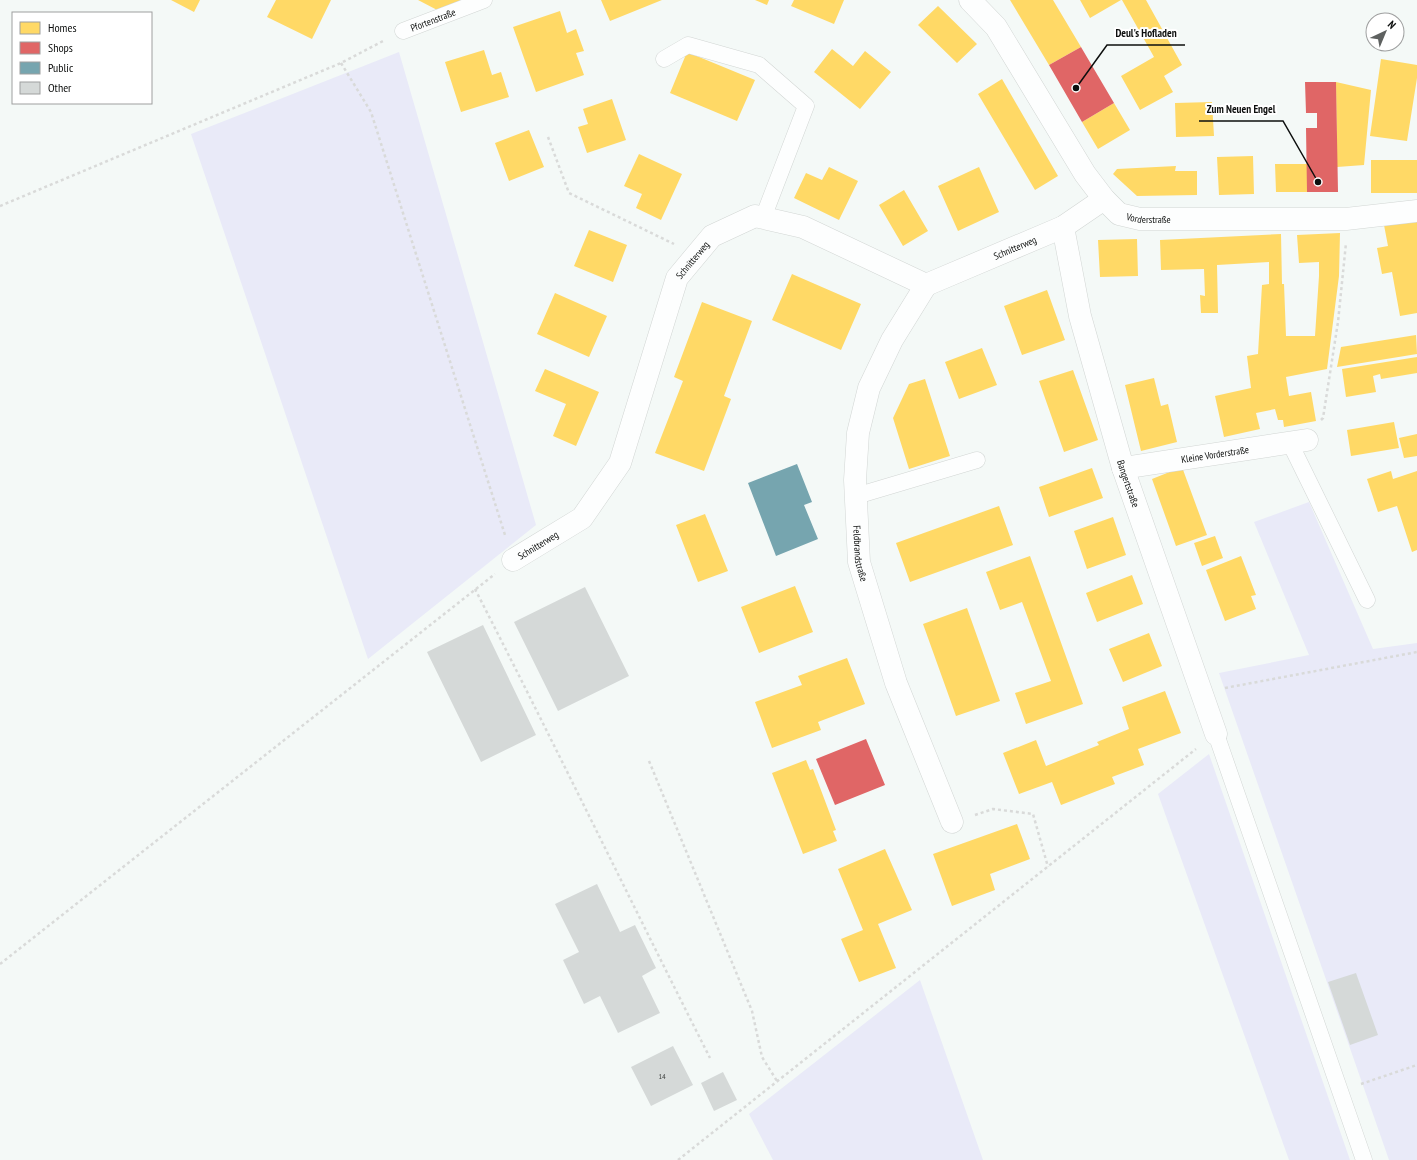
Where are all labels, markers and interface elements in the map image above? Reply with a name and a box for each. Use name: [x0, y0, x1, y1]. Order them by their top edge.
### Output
street label: Pfortenstraße: [408, 5, 457, 34]
legend: [12, 12, 152, 104]
north arrow: [1365, 12, 1405, 52]
text: N: [1385, 18, 1399, 32]
text: Homes: [48, 20, 76, 35]
callout: Deul's Hofladen: [1107, 22, 1185, 45]
text: Deul's Hofladen: [1115, 26, 1177, 40]
text: Shops: [48, 40, 73, 55]
text: Public: [48, 60, 74, 75]
text: Other: [48, 80, 72, 95]
callout: Zum Neuen Engel: [1199, 98, 1283, 121]
text: Zum Neuen Engel: [1207, 102, 1276, 116]
street label: Vorderstraße: [1124, 209, 1171, 226]
street label: Schnitterweg: [991, 233, 1038, 262]
street label: Schnitterweg: [673, 238, 712, 281]
street label: Kleine Vorderstraße: [1180, 442, 1250, 466]
street label: Bangertstraße: [1115, 458, 1143, 509]
street label: Feldbrandstraße: [851, 525, 871, 583]
street label: Schnitterweg: [515, 528, 561, 562]
house number: 14: [658, 1071, 666, 1081]

